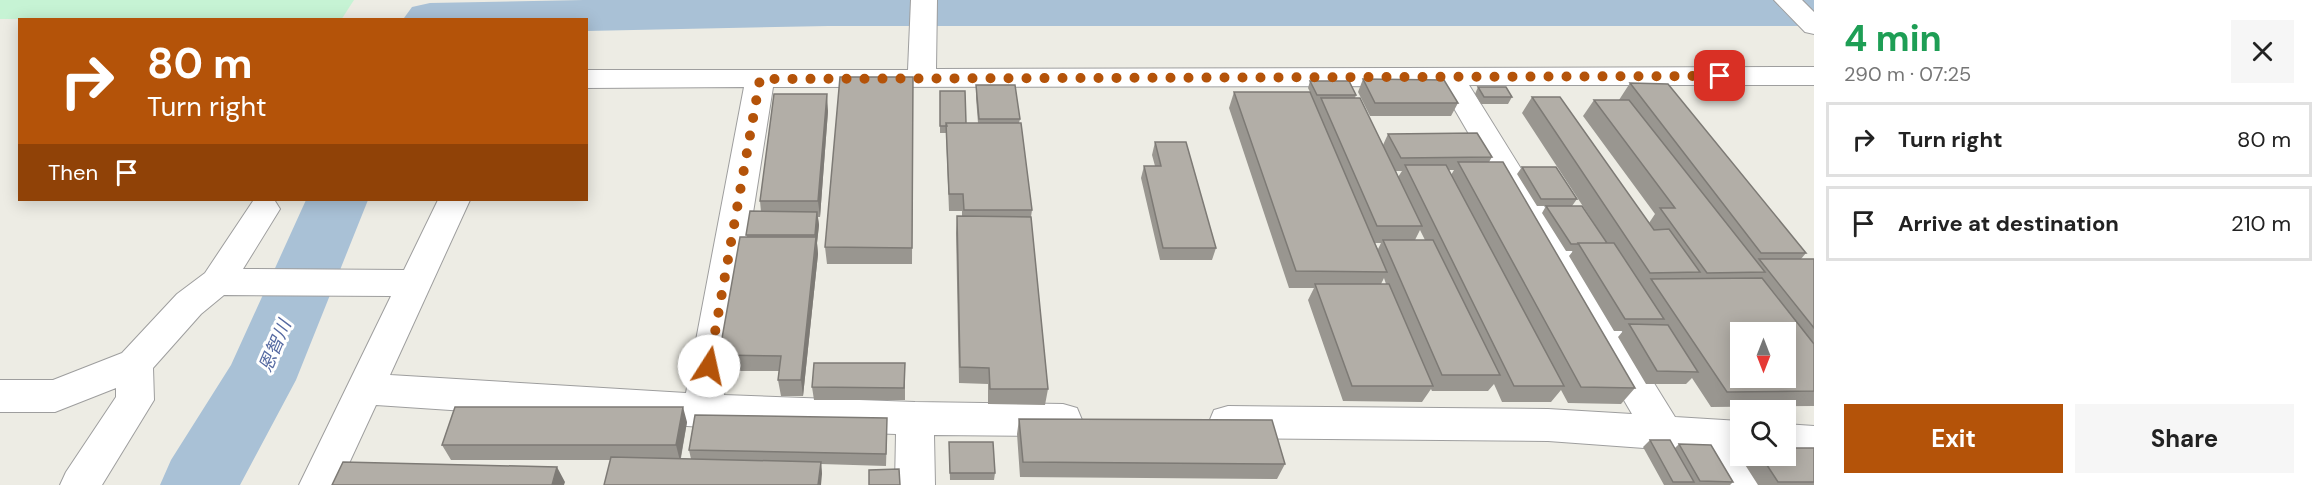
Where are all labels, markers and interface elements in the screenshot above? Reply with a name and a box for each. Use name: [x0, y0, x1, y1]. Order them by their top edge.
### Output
text: 4 min: [1844, 15, 1942, 62]
button: close: [2231, 20, 2294, 83]
text: 80 m: [147, 36, 253, 91]
icon: right: [48, 42, 126, 120]
pin: [1694, 50, 1745, 101]
icon: arrive: [1703, 59, 1736, 92]
text: 290 m · 07:25: [1844, 61, 1971, 87]
text: Turn right: [147, 89, 267, 124]
icon: right: [1847, 123, 1880, 156]
text: Turn right: [1898, 125, 2003, 154]
text: 80 m: [2237, 125, 2291, 154]
icon: arrive: [110, 156, 143, 189]
text: Then: [48, 158, 98, 187]
icon: arrive: [1847, 207, 1880, 240]
text: Arrive at destination: [1898, 209, 2119, 238]
text: 210 m: [2231, 209, 2291, 238]
water label: 恩智川: [253, 315, 297, 376]
north arrow: [1730, 322, 1796, 388]
map controls: [1730, 322, 1796, 466]
position arrow: [677, 334, 741, 398]
button: search: [1730, 400, 1796, 466]
button: Exit: [1844, 404, 2063, 473]
button: Share: [2075, 404, 2294, 473]

